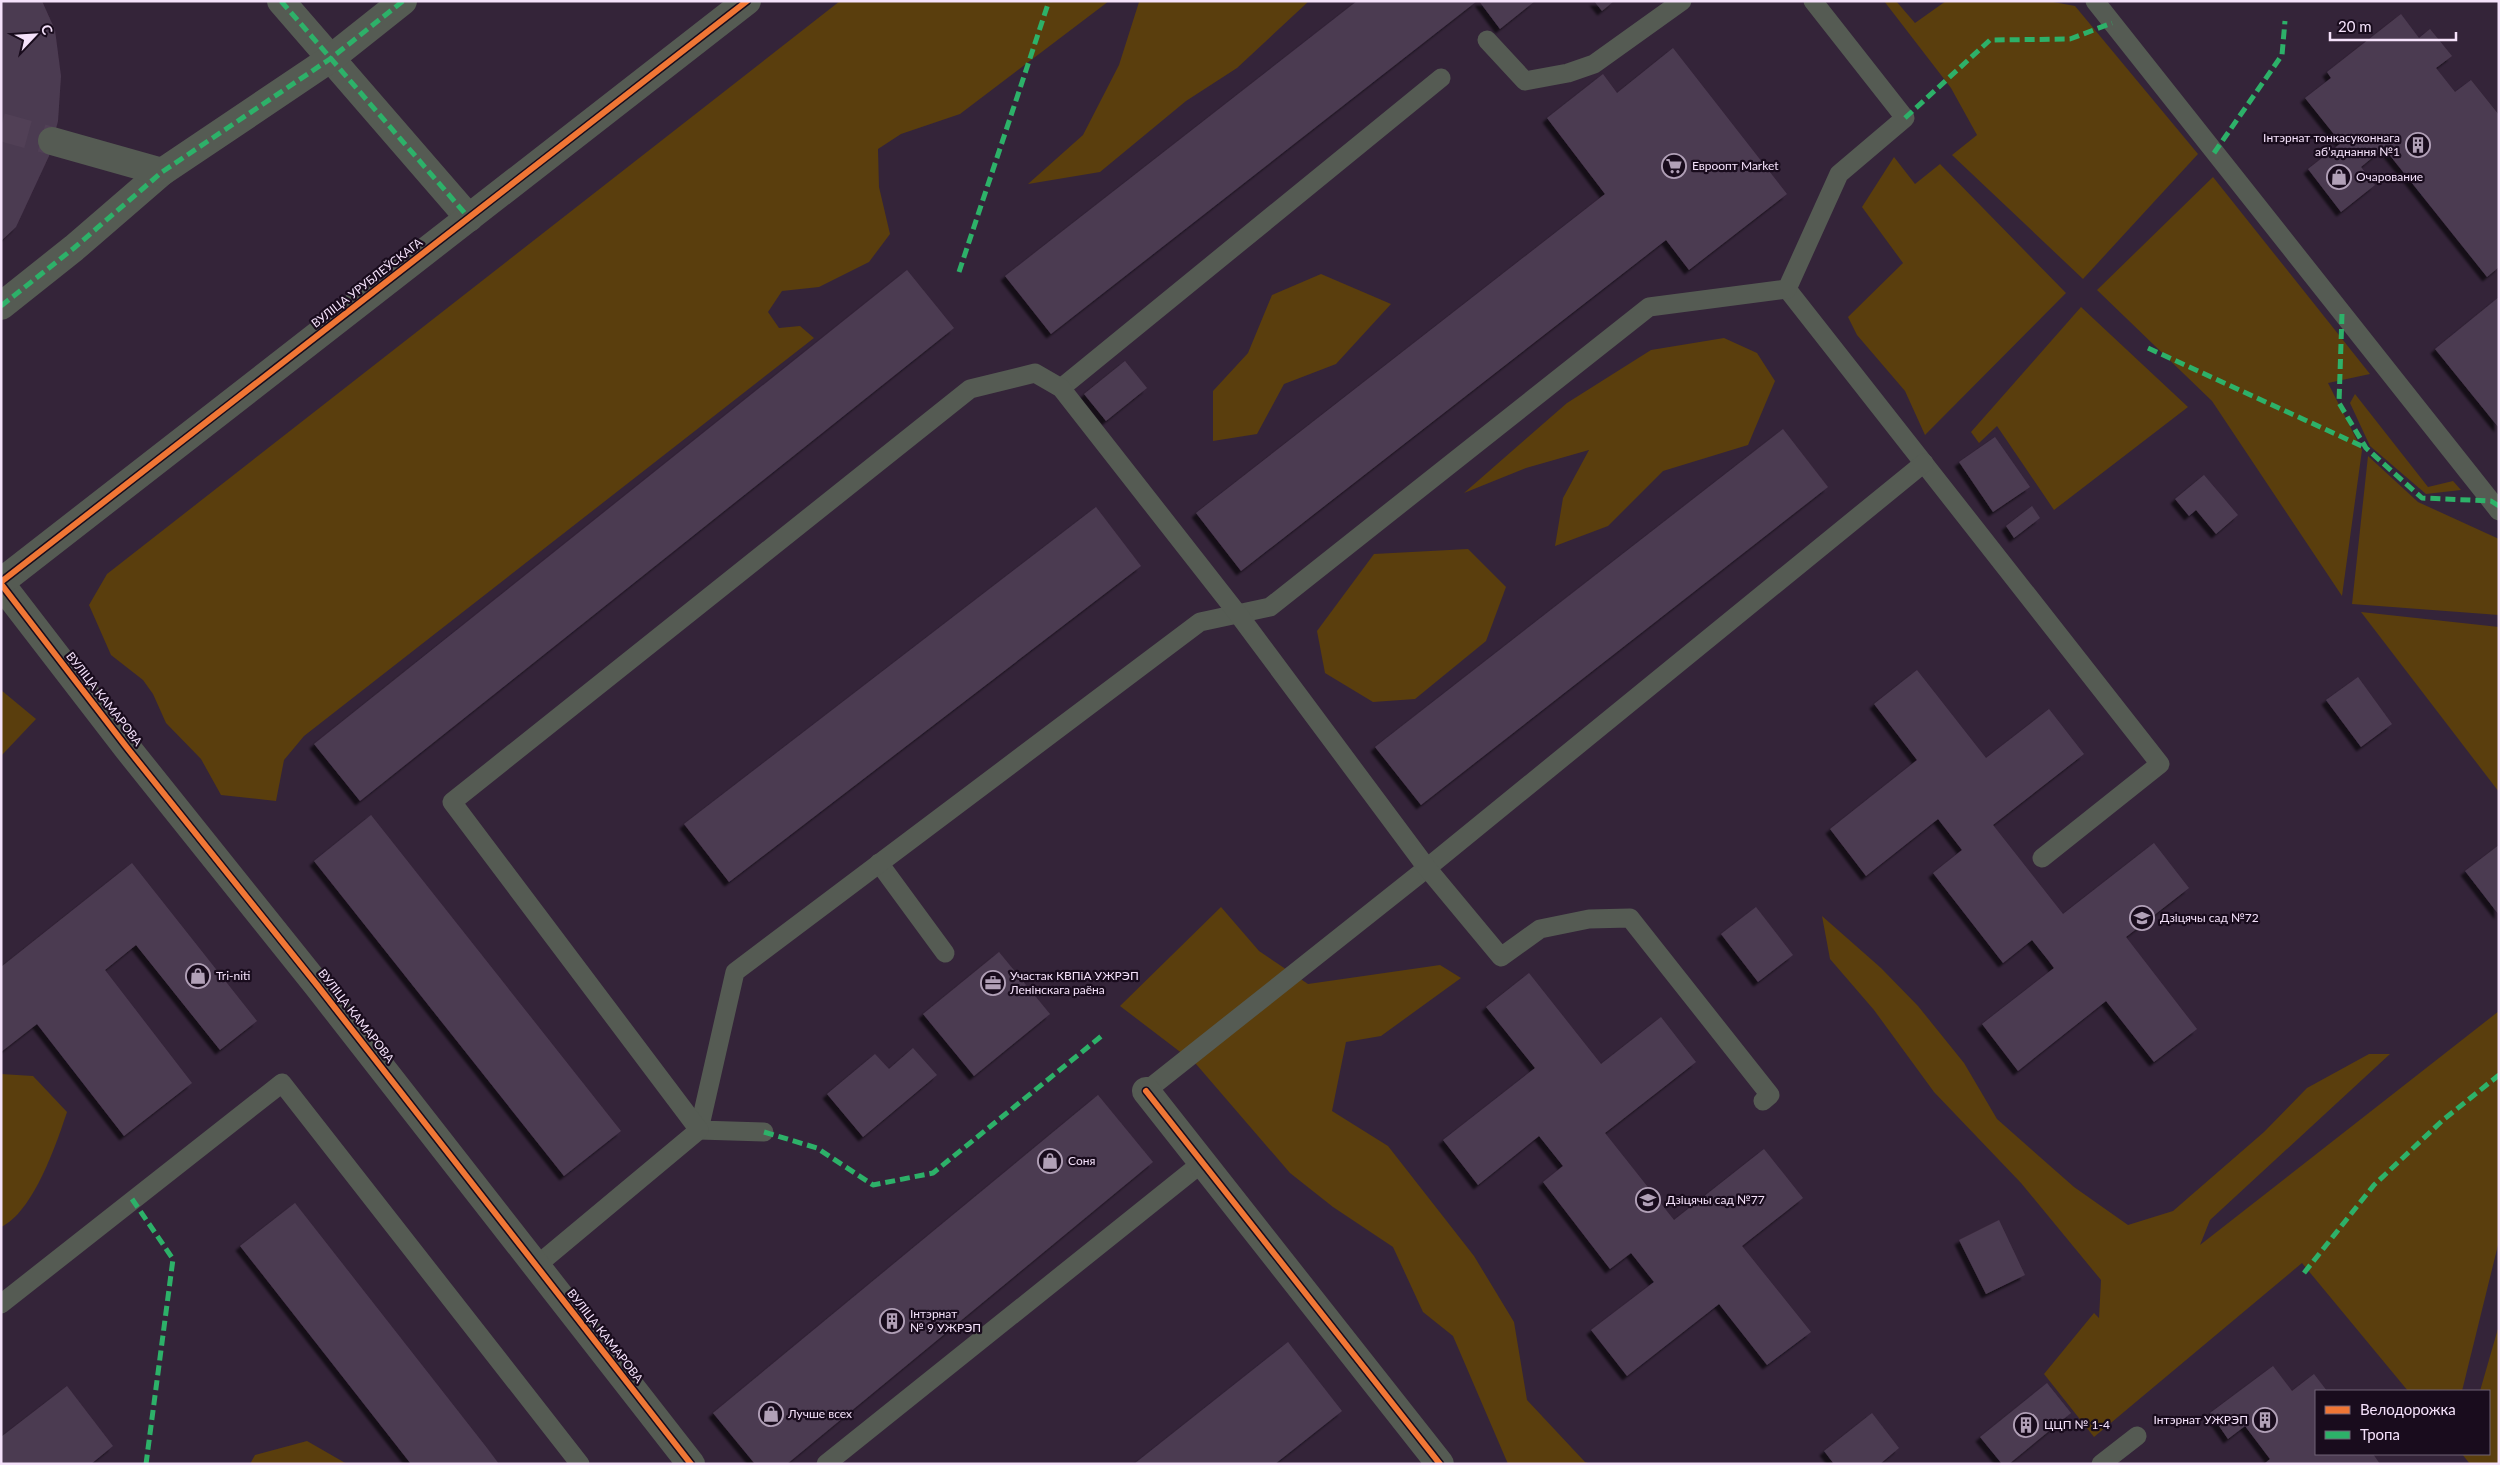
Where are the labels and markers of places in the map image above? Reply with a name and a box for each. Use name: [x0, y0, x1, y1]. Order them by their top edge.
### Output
place label: Інтэрнат тонкасуконнага абʼяднання №1: [2263, 130, 2400, 159]
building icon: Інтэрнат тонкасуконнага абʼяднання №1: [2405, 132, 2431, 158]
supermarket icon: Евроопт Market: [1661, 153, 1687, 179]
place label: Евроопт Market: [1692, 158, 1779, 173]
shop icon: Очарование: [2326, 164, 2352, 190]
place label: Очарование: [2356, 169, 2423, 184]
school or university icon: Дзіцячы сад №72: [2129, 905, 2155, 931]
place label: Дзіцячы сад №72: [2160, 910, 2259, 925]
shop icon: Tri-niti: [185, 963, 211, 989]
place label: Tri-niti: [216, 968, 250, 983]
place label: Участак КВПіА УЖРЭП Ленінскага раёна: [1009, 968, 1139, 997]
office icon: Участак КВПіА УЖРЭП Ленінскага раёна: [980, 970, 1006, 996]
shop icon: Соня: [1037, 1148, 1063, 1174]
place label: Соня: [1068, 1153, 1095, 1168]
school or university icon: Дзіцячы сад №77: [1635, 1187, 1661, 1213]
place label: Дзіцячы сад №77: [1666, 1192, 1765, 1207]
place label: Інтэрнат № 9 УЖРЭП: [910, 1306, 981, 1335]
building icon: Інтэрнат № 9 УЖРЭП: [879, 1308, 905, 1334]
shop icon: Лучше всех: [758, 1401, 784, 1427]
place label: Лучше всех: [787, 1406, 852, 1421]
building icon: Інтэрнат УЖРЭП: [2252, 1407, 2278, 1433]
building icon: ЦЦП № 1-4: [2013, 1412, 2039, 1438]
place label: Інтэрнат УЖРЭП: [2154, 1412, 2248, 1427]
place label: ЦЦП № 1-4: [2044, 1417, 2110, 1432]

